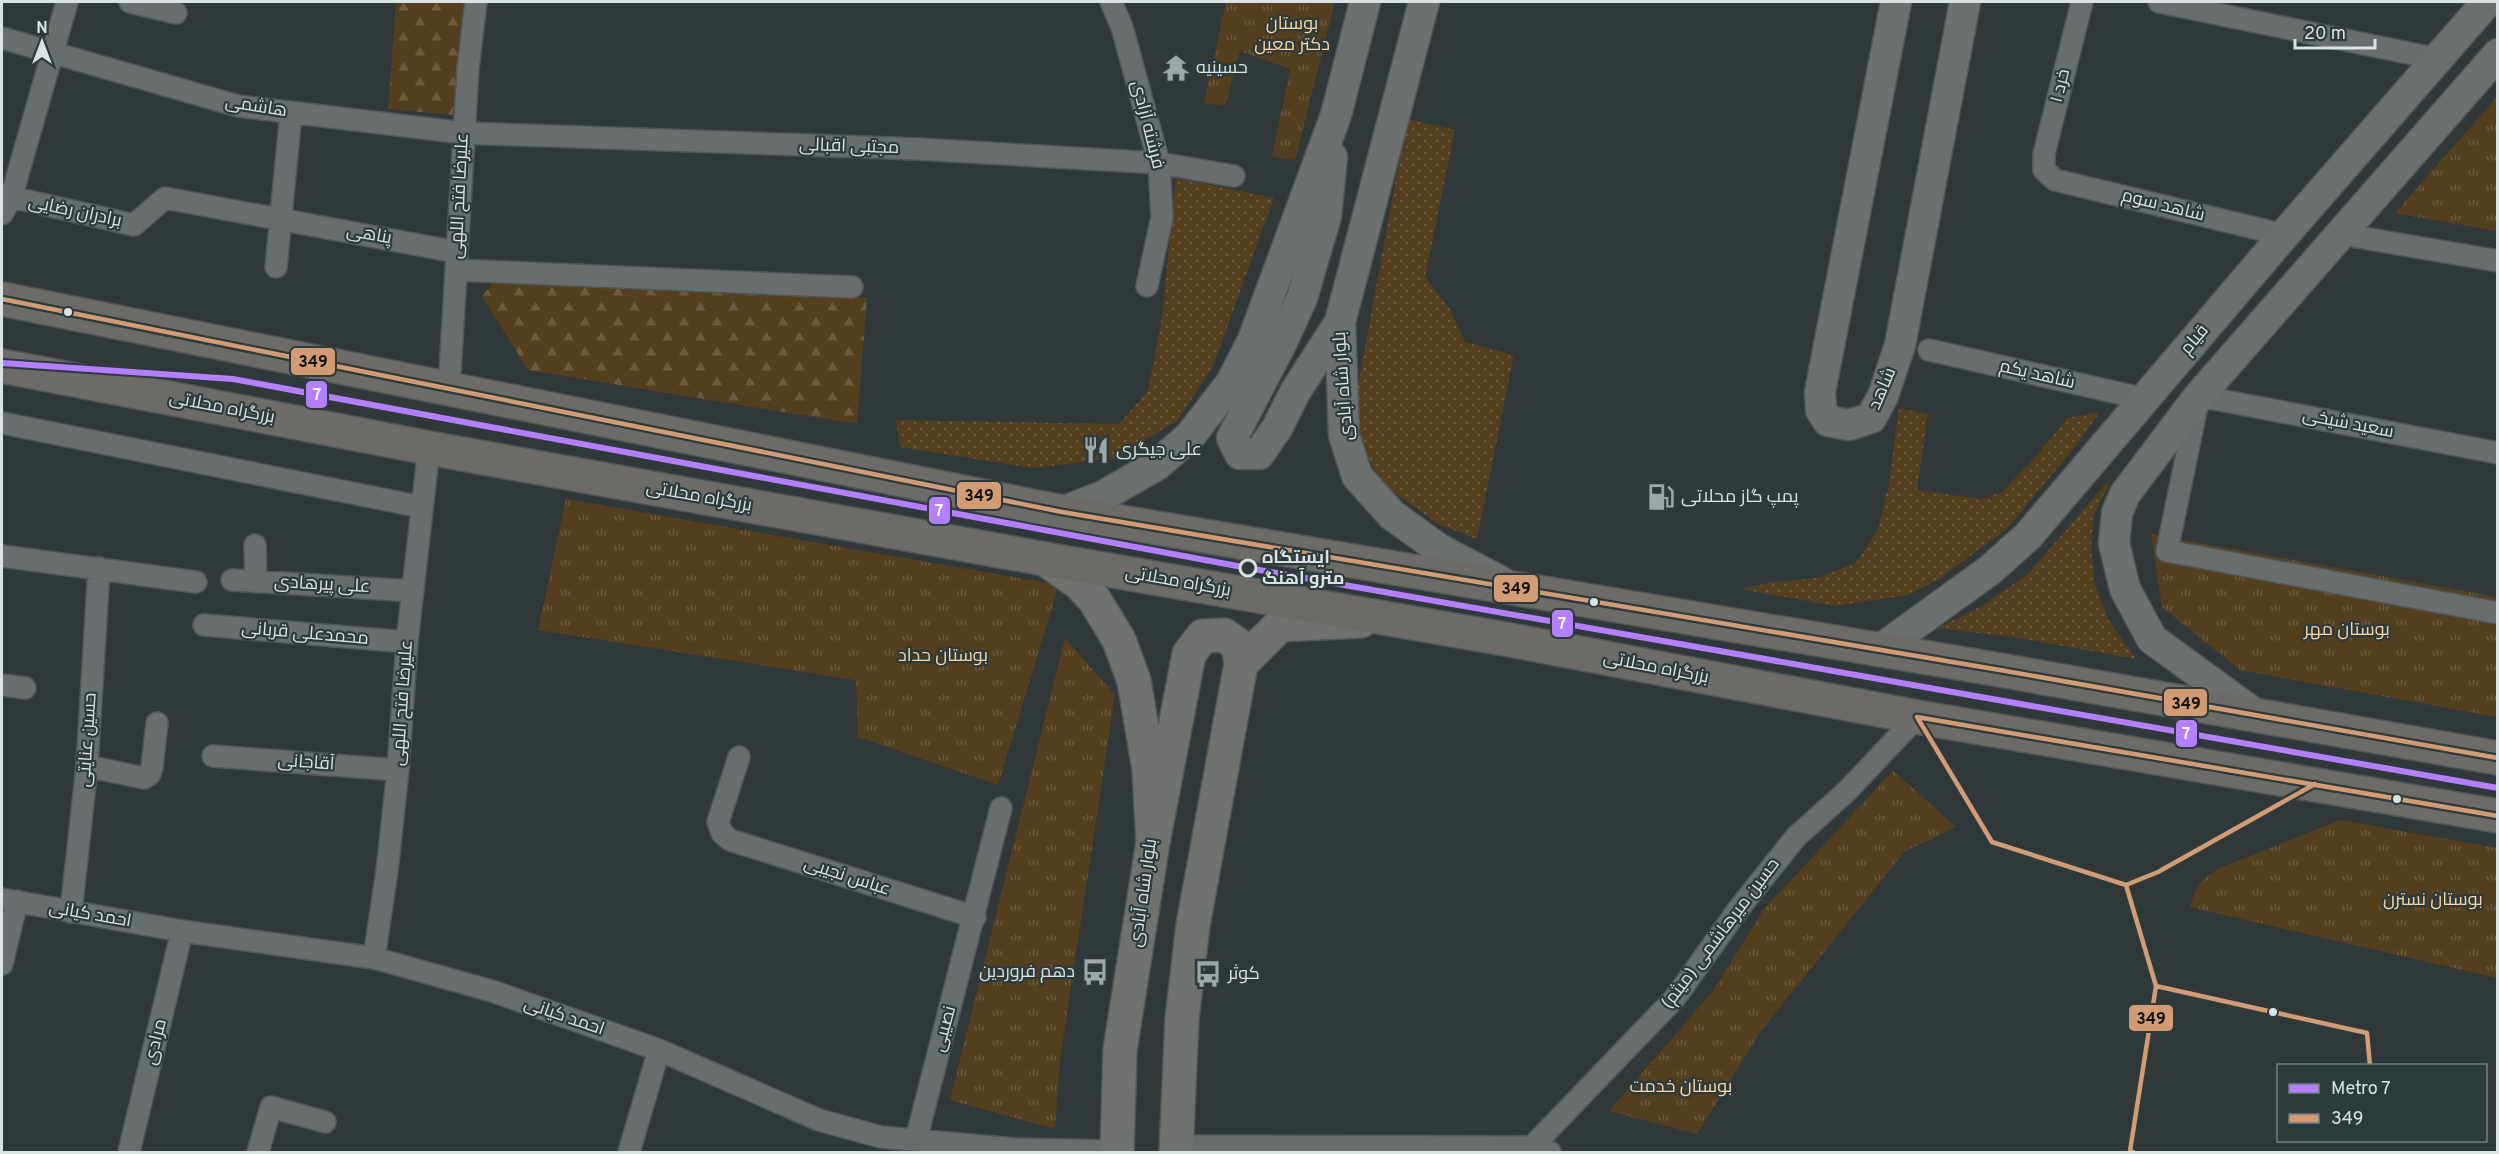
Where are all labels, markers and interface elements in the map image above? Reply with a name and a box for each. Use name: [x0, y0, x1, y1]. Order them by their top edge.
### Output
north arrow: [12, 12, 72, 72]
scale bar: [2295, 12, 2374, 50]
park label: بوستان دکتر معین: [1254, 13, 1330, 57]
text: N: [36, 19, 48, 39]
text: 20 m: [2304, 23, 2346, 46]
temple icon: حسینیه: [1161, 53, 1191, 83]
place label: حسینیه: [1196, 57, 1248, 80]
street label: خرد ۱: [2046, 67, 2076, 105]
street label: فرشته آزادی: [1125, 78, 1169, 172]
street label: هاشمی: [223, 91, 289, 123]
street label: علیرضا فتح‌ اللهی: [445, 132, 475, 260]
street label: مجتبی اقبالی: [798, 134, 900, 160]
street label: شاهد سوم: [2119, 185, 2207, 227]
street label: برادران رضایی: [26, 191, 124, 233]
street label: پناهی: [345, 220, 394, 250]
unlabelled marker: [62, 306, 74, 318]
street label: قیام: [2176, 320, 2214, 360]
street label: بلوار شاه آبادی: [1329, 331, 1359, 441]
line badge: 349: [290, 347, 336, 376]
text: 349: [298, 353, 328, 373]
street label: شاهد یکم: [1997, 355, 2077, 395]
street label: شاهد: [1864, 364, 1902, 414]
line badge: 7: [305, 380, 328, 409]
street label: بزرگراه محلاتی: [167, 386, 277, 430]
text: 7: [313, 386, 321, 406]
street label: سعید شیخی: [2300, 404, 2396, 444]
restaurant icon: علی جیگری: [1081, 435, 1111, 465]
place label: علی جیگری: [1116, 439, 1202, 462]
street label: بزرگراه محلاتی: [644, 476, 754, 518]
line badge: 349: [956, 481, 1002, 510]
fuel station icon: پمپ گاز محلاتی: [1646, 482, 1676, 512]
place label: پمپ گاز محلاتی: [1681, 486, 1799, 509]
text: 349: [964, 487, 994, 507]
line badge: 7: [928, 496, 951, 525]
text: 7: [935, 502, 943, 522]
place label: ایستگاه مترو آهنگ: [1262, 547, 1344, 591]
marker: ایستگاه مترو آهنگ: [1239, 559, 1257, 577]
street label: بزرگراه محلاتی: [1123, 561, 1233, 603]
street label: علی پیرهادی: [273, 571, 371, 599]
line badge: 349: [1493, 574, 1539, 603]
text: 349: [1501, 580, 1531, 600]
unlabelled marker: [1588, 596, 1600, 608]
line badge: 7: [1551, 609, 1574, 638]
text: 7: [1558, 615, 1566, 635]
street label: محمدعلی قربانی: [240, 617, 370, 651]
park label: بوستان مهر: [2303, 619, 2390, 642]
street label: علیرضا فتح اللهی: [387, 639, 419, 767]
park label: بوستان حداد: [898, 645, 988, 668]
street label: بزرگراه محلاتی: [1601, 646, 1711, 690]
line badge: 349: [2163, 688, 2208, 717]
street label: حسین عنایتی: [73, 692, 103, 788]
text: 349: [2171, 695, 2201, 715]
line badge: 7: [2175, 719, 2198, 748]
text: 7: [2182, 725, 2190, 745]
street label: آقاجانی: [277, 750, 335, 776]
unlabelled marker: [2391, 793, 2403, 805]
street label: بلوار شاه آبادی: [1125, 837, 1163, 949]
street label: عباس نجیبی: [801, 852, 893, 902]
street label: حسین میرهاشمی (میثم): [1657, 854, 1785, 1014]
park label: بوستان نسترن: [2383, 889, 2483, 912]
street label: احمد کیانی: [47, 896, 133, 934]
bus stop icon: دهم فروردین: [1080, 957, 1110, 987]
bus stop icon: کوثر: [1193, 959, 1223, 989]
place label: دهم فروردین: [979, 961, 1075, 984]
place label: کوثر: [1227, 963, 1260, 986]
street label: احمد کیانی: [521, 993, 607, 1041]
street label: نصیبی: [928, 1003, 962, 1055]
line badge: 349: [2128, 1004, 2174, 1032]
unlabelled marker: [2267, 1006, 2279, 1018]
text: 349: [2136, 1010, 2166, 1030]
street label: مرادی: [139, 1017, 173, 1067]
legend: [2277, 1064, 2487, 1142]
park label: بوستان خدمت: [1630, 1076, 1732, 1099]
text: Metro 7: [2331, 1078, 2391, 1101]
text: 349: [2331, 1108, 2364, 1131]

